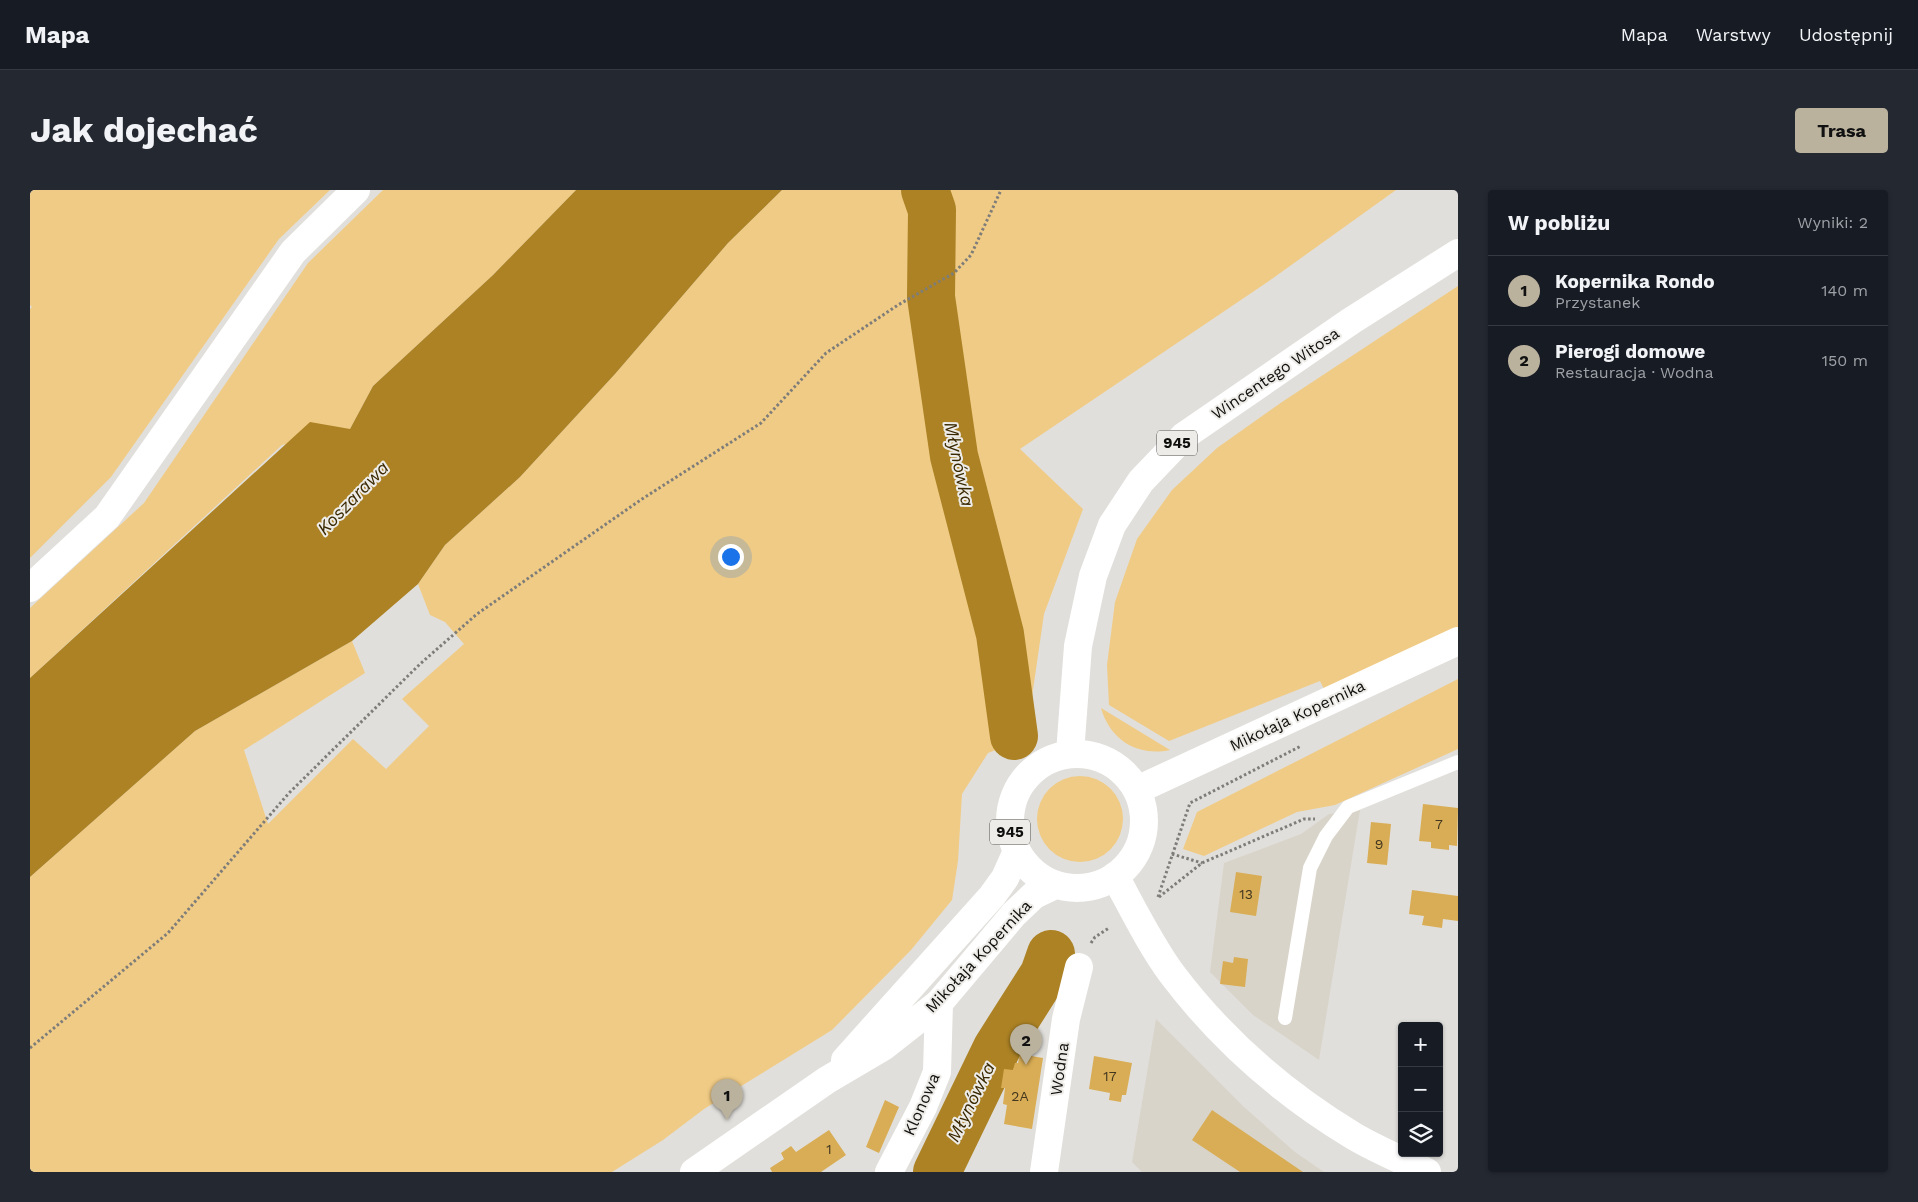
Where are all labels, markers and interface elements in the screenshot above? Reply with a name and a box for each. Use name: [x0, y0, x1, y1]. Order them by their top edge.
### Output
text: Mapa: [25, 21, 90, 49]
text: Mapa: [1621, 24, 1668, 45]
text: Warstwy: [1696, 24, 1771, 45]
text: Udostępnij: [1799, 24, 1893, 45]
button: Trasa: [1795, 108, 1888, 153]
text: Jak dojechać: [30, 109, 258, 151]
text: W pobliżu: [1508, 210, 1610, 235]
text: Wyniki: 2: [1797, 213, 1868, 232]
text: Kopernika Rondo: [1555, 270, 1715, 293]
text: 1: [1521, 281, 1527, 300]
text: 140 m: [1821, 281, 1868, 300]
text: Przystanek: [1555, 293, 1640, 312]
street label: Wincentego Witosa: [1208, 324, 1343, 423]
text: Pierogi domowe: [1555, 340, 1705, 363]
text: 2: [1519, 351, 1529, 370]
text: 150 m: [1822, 351, 1868, 370]
text: Restauracja · Wodna: [1555, 363, 1714, 382]
water label: Młynówka: [940, 420, 979, 508]
road number: 945: [1157, 430, 1197, 456]
water label: Koszarawa: [312, 457, 393, 539]
your location: [718, 544, 744, 570]
street label: Mikołaja Kopernika: [1227, 676, 1368, 755]
house number: 7: [1435, 816, 1443, 832]
road number: 945: [990, 820, 1030, 844]
house number: 9: [1375, 836, 1383, 852]
house number: 13: [1239, 886, 1253, 902]
street label: Mikołaja Kopernika: [921, 896, 1035, 1017]
map controls: [1398, 1022, 1443, 1157]
button: +: [1398, 1022, 1443, 1067]
pin: 2: [1010, 1024, 1042, 1065]
street label: Wodna: [1046, 1041, 1073, 1097]
water label: Młynówka: [942, 1059, 999, 1145]
button: −: [1398, 1067, 1443, 1112]
house number: 17: [1103, 1068, 1117, 1084]
street label: Klonowa: [899, 1070, 944, 1138]
pin: 1: [711, 1079, 743, 1120]
house number: 2A: [1011, 1088, 1029, 1104]
button: layers: [1398, 1112, 1443, 1157]
house number: 1: [826, 1141, 832, 1157]

